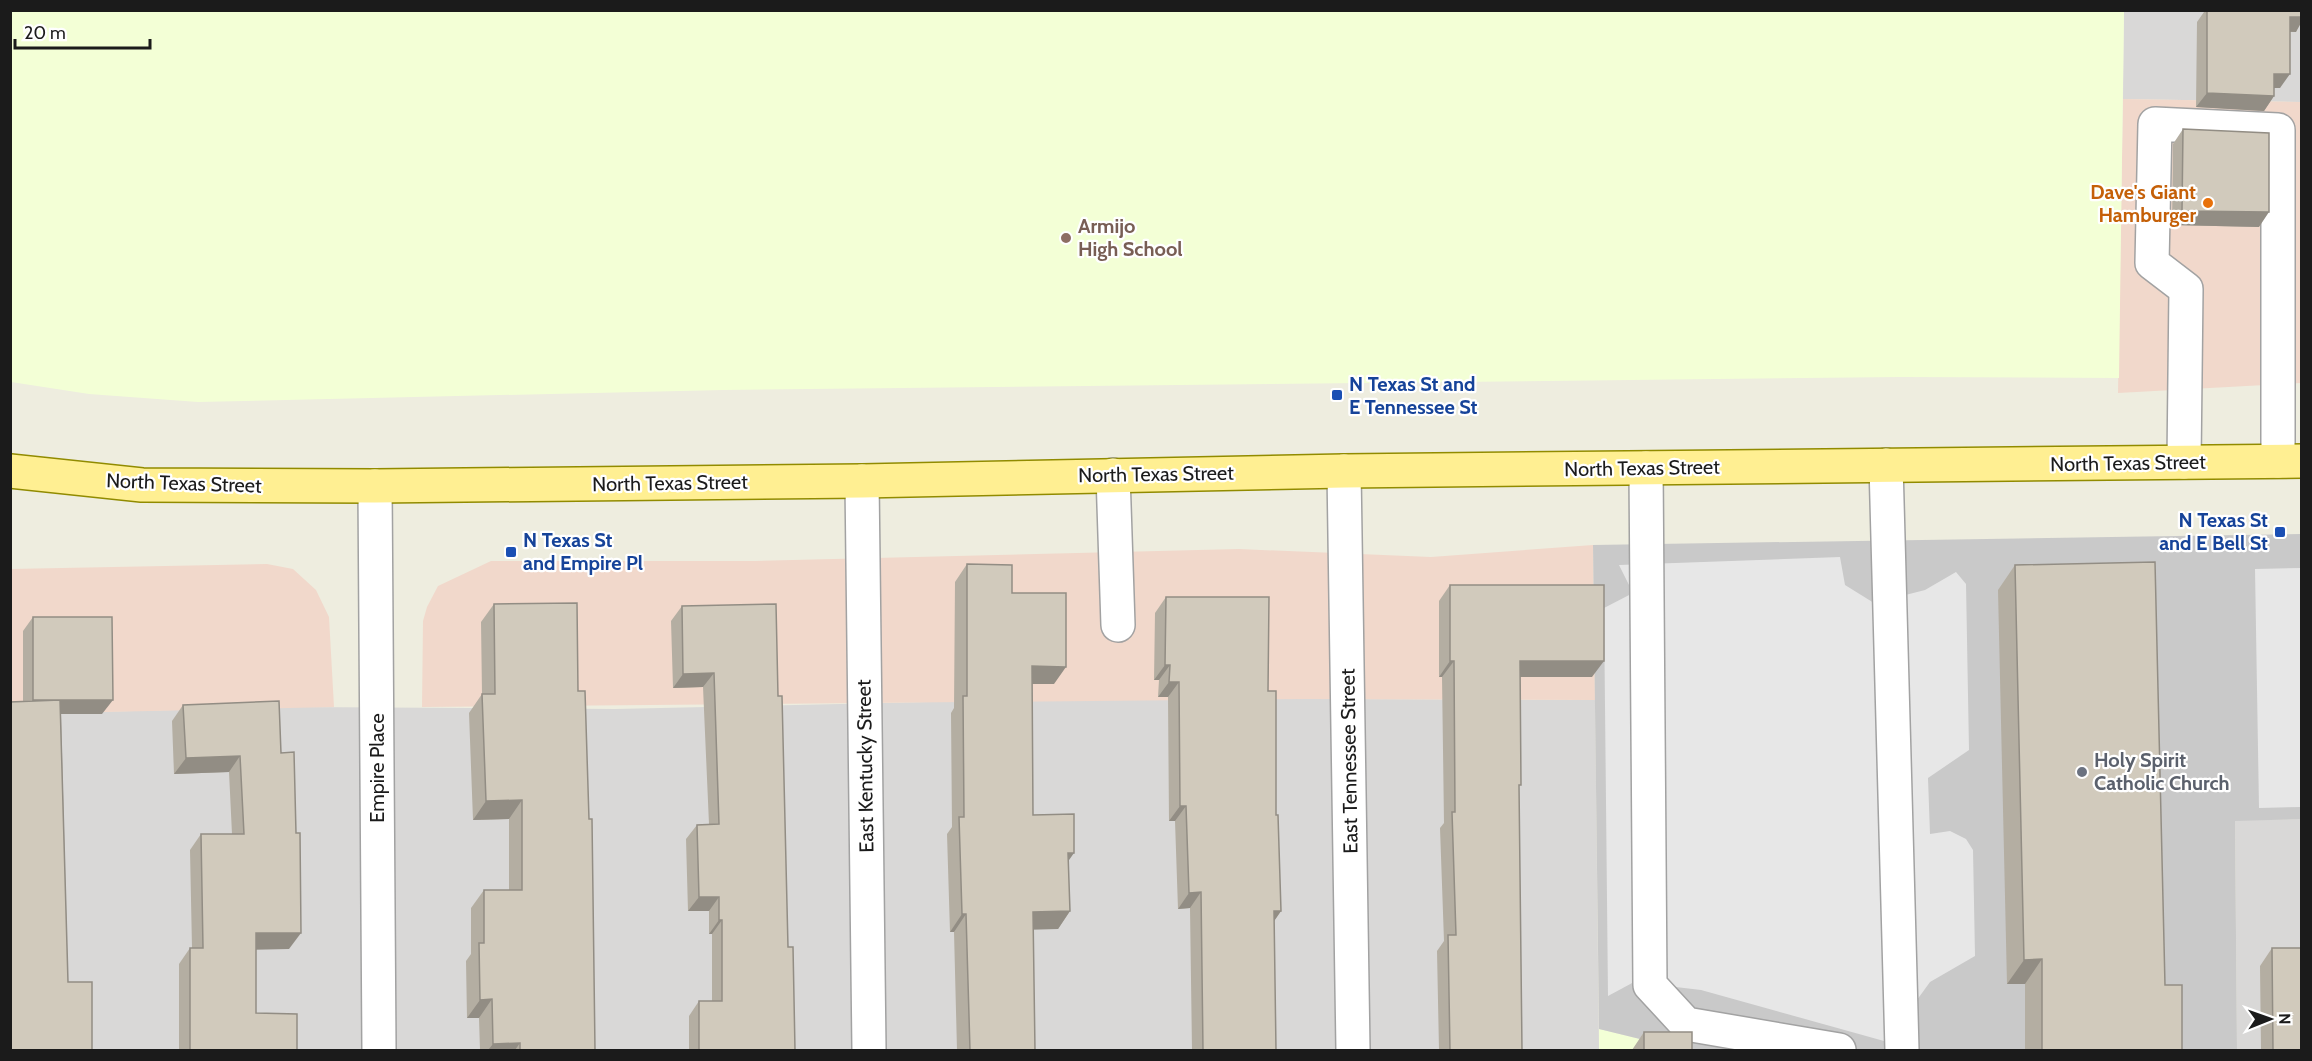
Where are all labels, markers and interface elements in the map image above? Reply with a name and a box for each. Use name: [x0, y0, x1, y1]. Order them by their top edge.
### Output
scale bar: [15, 12, 150, 50]
text: 20 m: [24, 22, 66, 44]
place label: Dave's Giant Hamburger: [2090, 180, 2196, 227]
marker: Dave's Giant Hamburger: [2201, 196, 2215, 210]
place label: Armijo High School: [1078, 214, 1183, 261]
marker: Armijo High School: [1059, 231, 1073, 245]
place label: N Texas St and E Tennessee St: [1349, 372, 1478, 419]
marker: N Texas St and E Tennessee St: [1330, 388, 1344, 402]
street label: North Texas Street: [2050, 450, 2206, 476]
street label: North Texas Street: [1564, 455, 1720, 481]
street label: North Texas Street: [1078, 461, 1234, 487]
street label: North Texas Street: [106, 468, 262, 498]
street label: North Texas Street: [592, 470, 748, 496]
place label: N Texas St and E Bell St: [2159, 508, 2268, 555]
marker: N Texas St and E Bell St: [2273, 525, 2287, 539]
place label: N Texas St and Empire Pl: [523, 528, 643, 575]
marker: N Texas St and Empire Pl: [504, 545, 518, 559]
street label: East Tennessee Street: [1335, 668, 1363, 854]
street label: East Kentucky Street: [851, 679, 879, 853]
street label: Empire Place: [365, 713, 389, 823]
place label: Holy Spirit Catholic Church: [2094, 748, 2230, 795]
marker: Holy Spirit Catholic Church: [2075, 765, 2089, 779]
north arrow: [2240, 989, 2300, 1049]
text: N: [2275, 1013, 2294, 1025]

